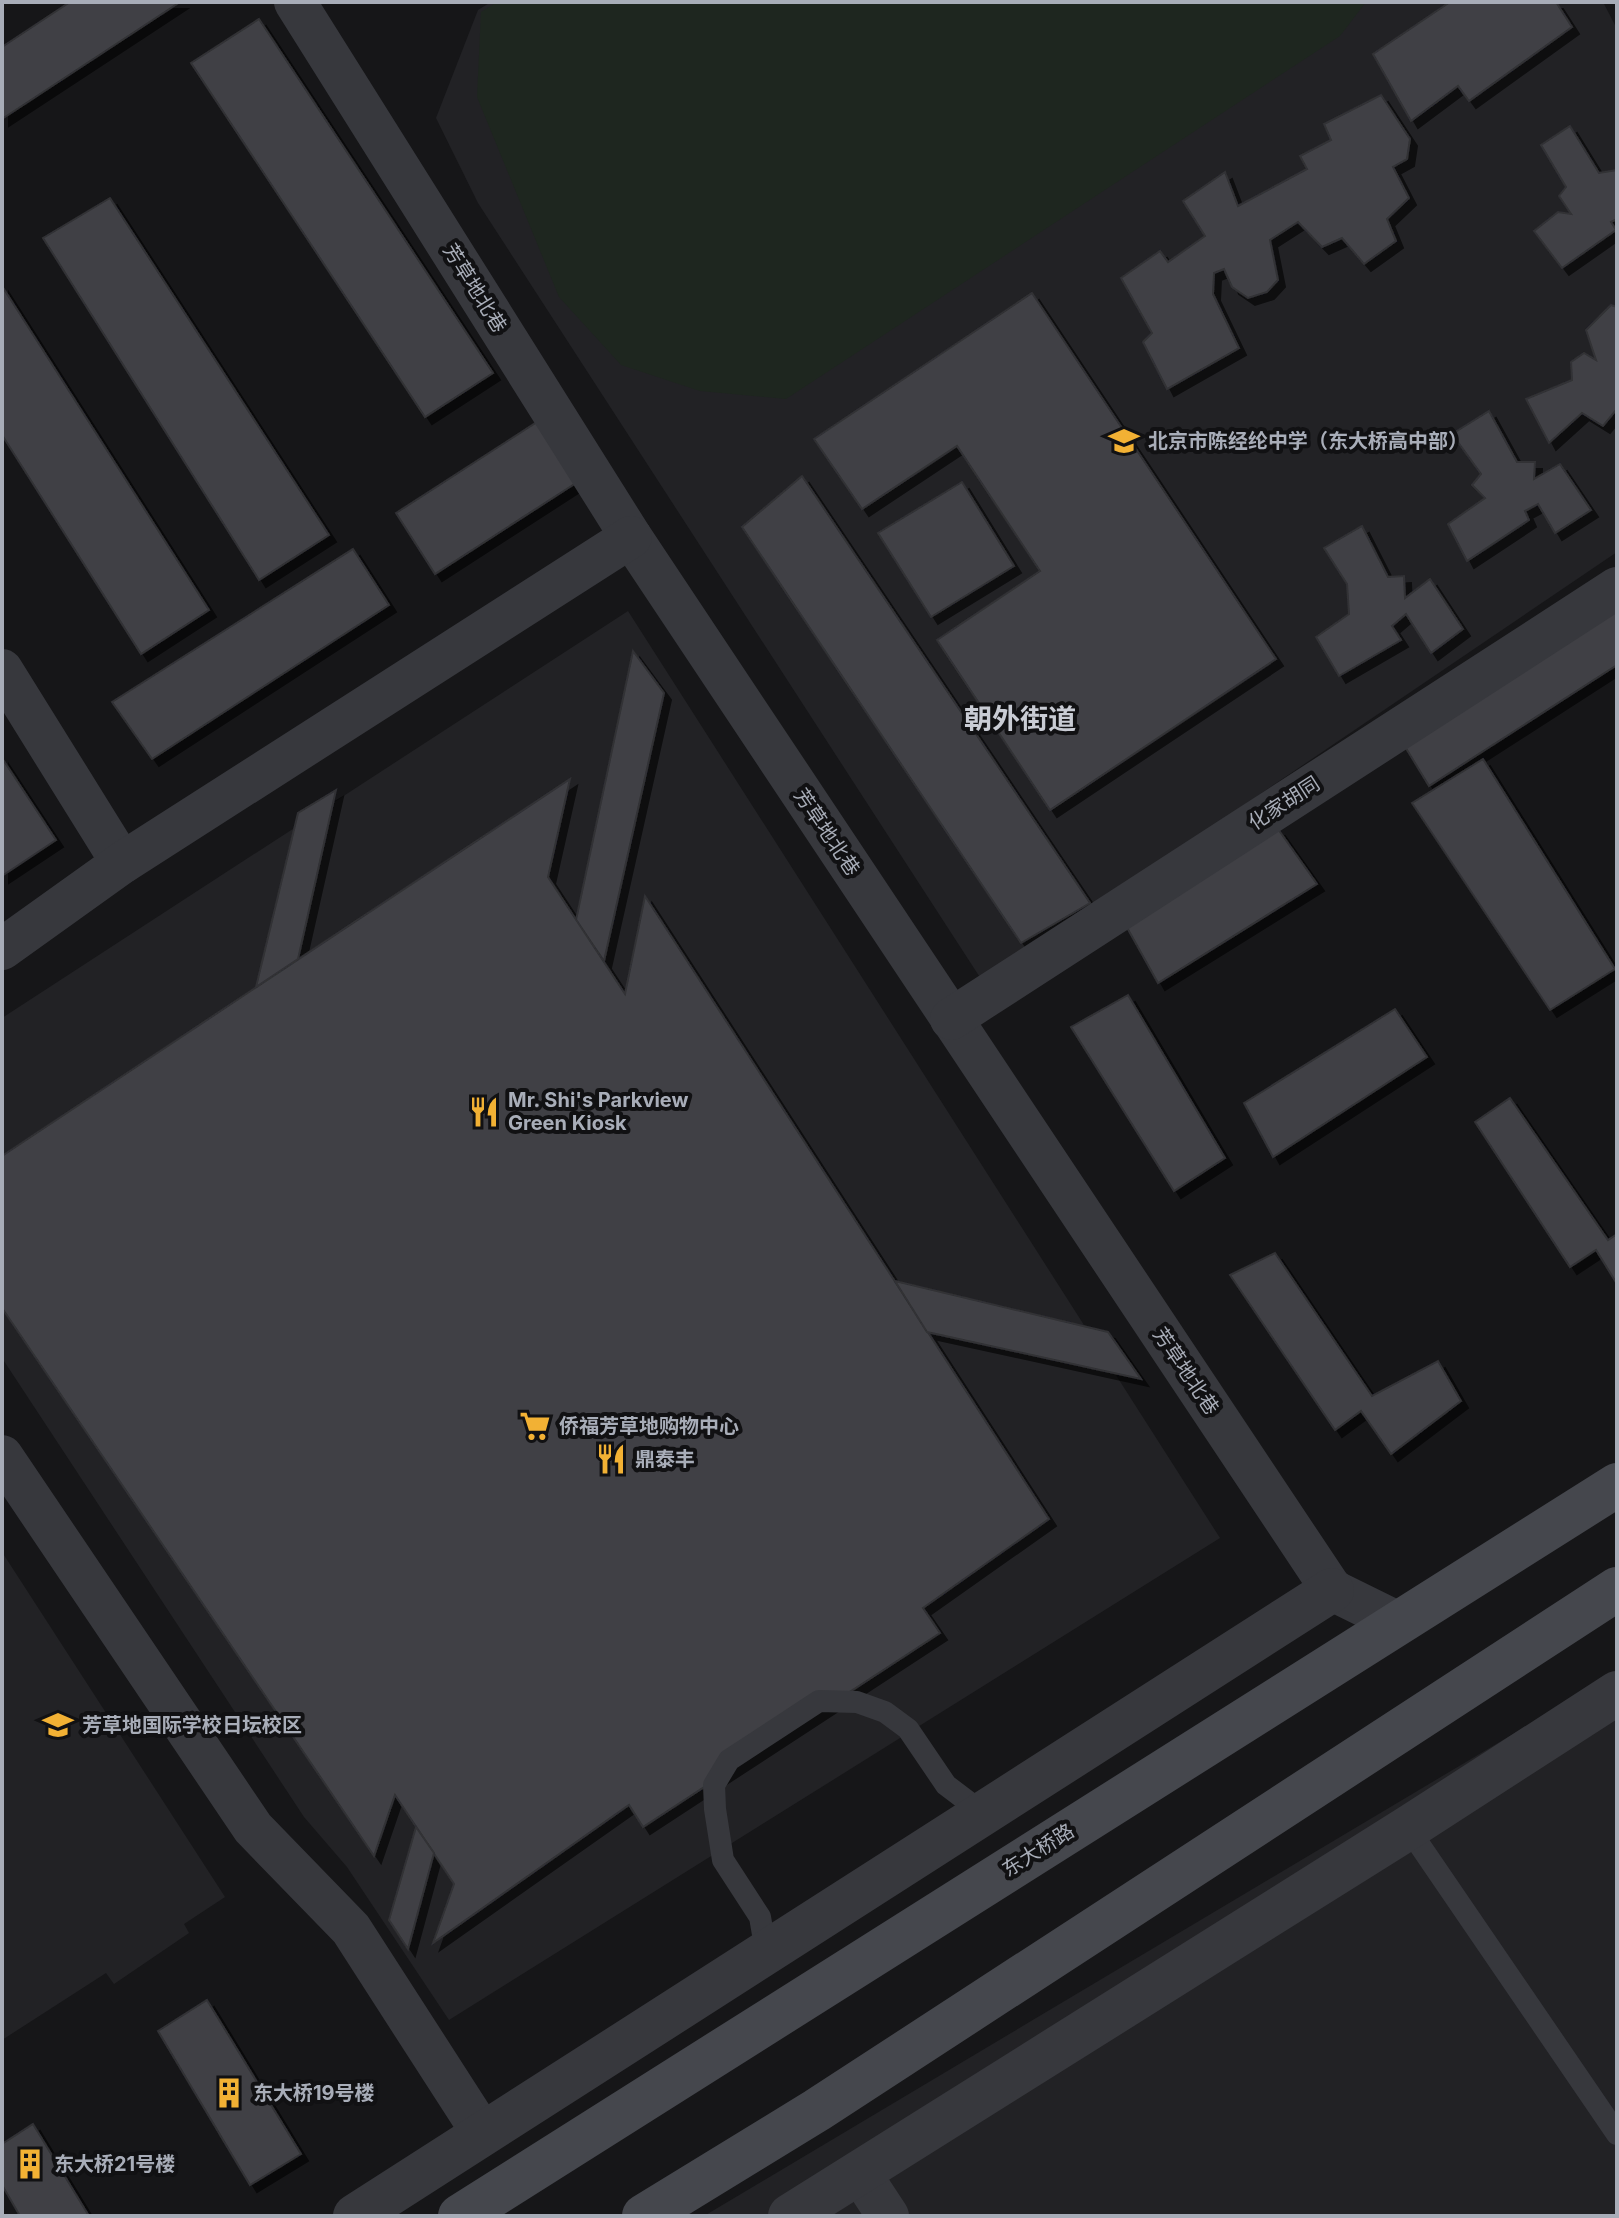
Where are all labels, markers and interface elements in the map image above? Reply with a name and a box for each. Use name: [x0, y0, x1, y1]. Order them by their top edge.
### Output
street label: 芳草地北巷: [438, 239, 512, 337]
school or university icon: 北京市陈经纶中学（东大桥高中部）: [1107, 424, 1141, 458]
place label: 北京市陈经纶中学（东大桥高中部）: [1148, 429, 1468, 453]
district label: 朝外街道: [964, 702, 1076, 736]
street label: 化家胡同: [1244, 771, 1324, 835]
street label: 芳草地北巷: [789, 784, 865, 880]
place label: Mr. Shi's Parkview Green Kiosk: [508, 1088, 688, 1135]
restaurant icon: Mr. Shi's Parkview Green Kiosk: [467, 1095, 501, 1129]
street label: 芳草地北巷: [1148, 1323, 1224, 1419]
supermarket icon: 侨福芳草地购物中心: [518, 1409, 552, 1443]
place label: 侨福芳草地购物中心: [559, 1414, 739, 1438]
restaurant icon: 鼎泰丰: [594, 1442, 628, 1476]
place label: 鼎泰丰: [635, 1447, 695, 1471]
school or university icon: 芳草地国际学校日坛校区: [41, 1708, 75, 1742]
place label: 芳草地国际学校日坛校区: [82, 1713, 302, 1737]
street label: 东大桥路: [998, 1819, 1078, 1881]
building icon: 东大桥19号楼: [212, 2076, 246, 2110]
place label: 东大桥19号楼: [253, 2081, 375, 2105]
building icon: 东大桥21号楼: [13, 2147, 47, 2181]
place label: 东大桥21号楼: [54, 2152, 175, 2176]

